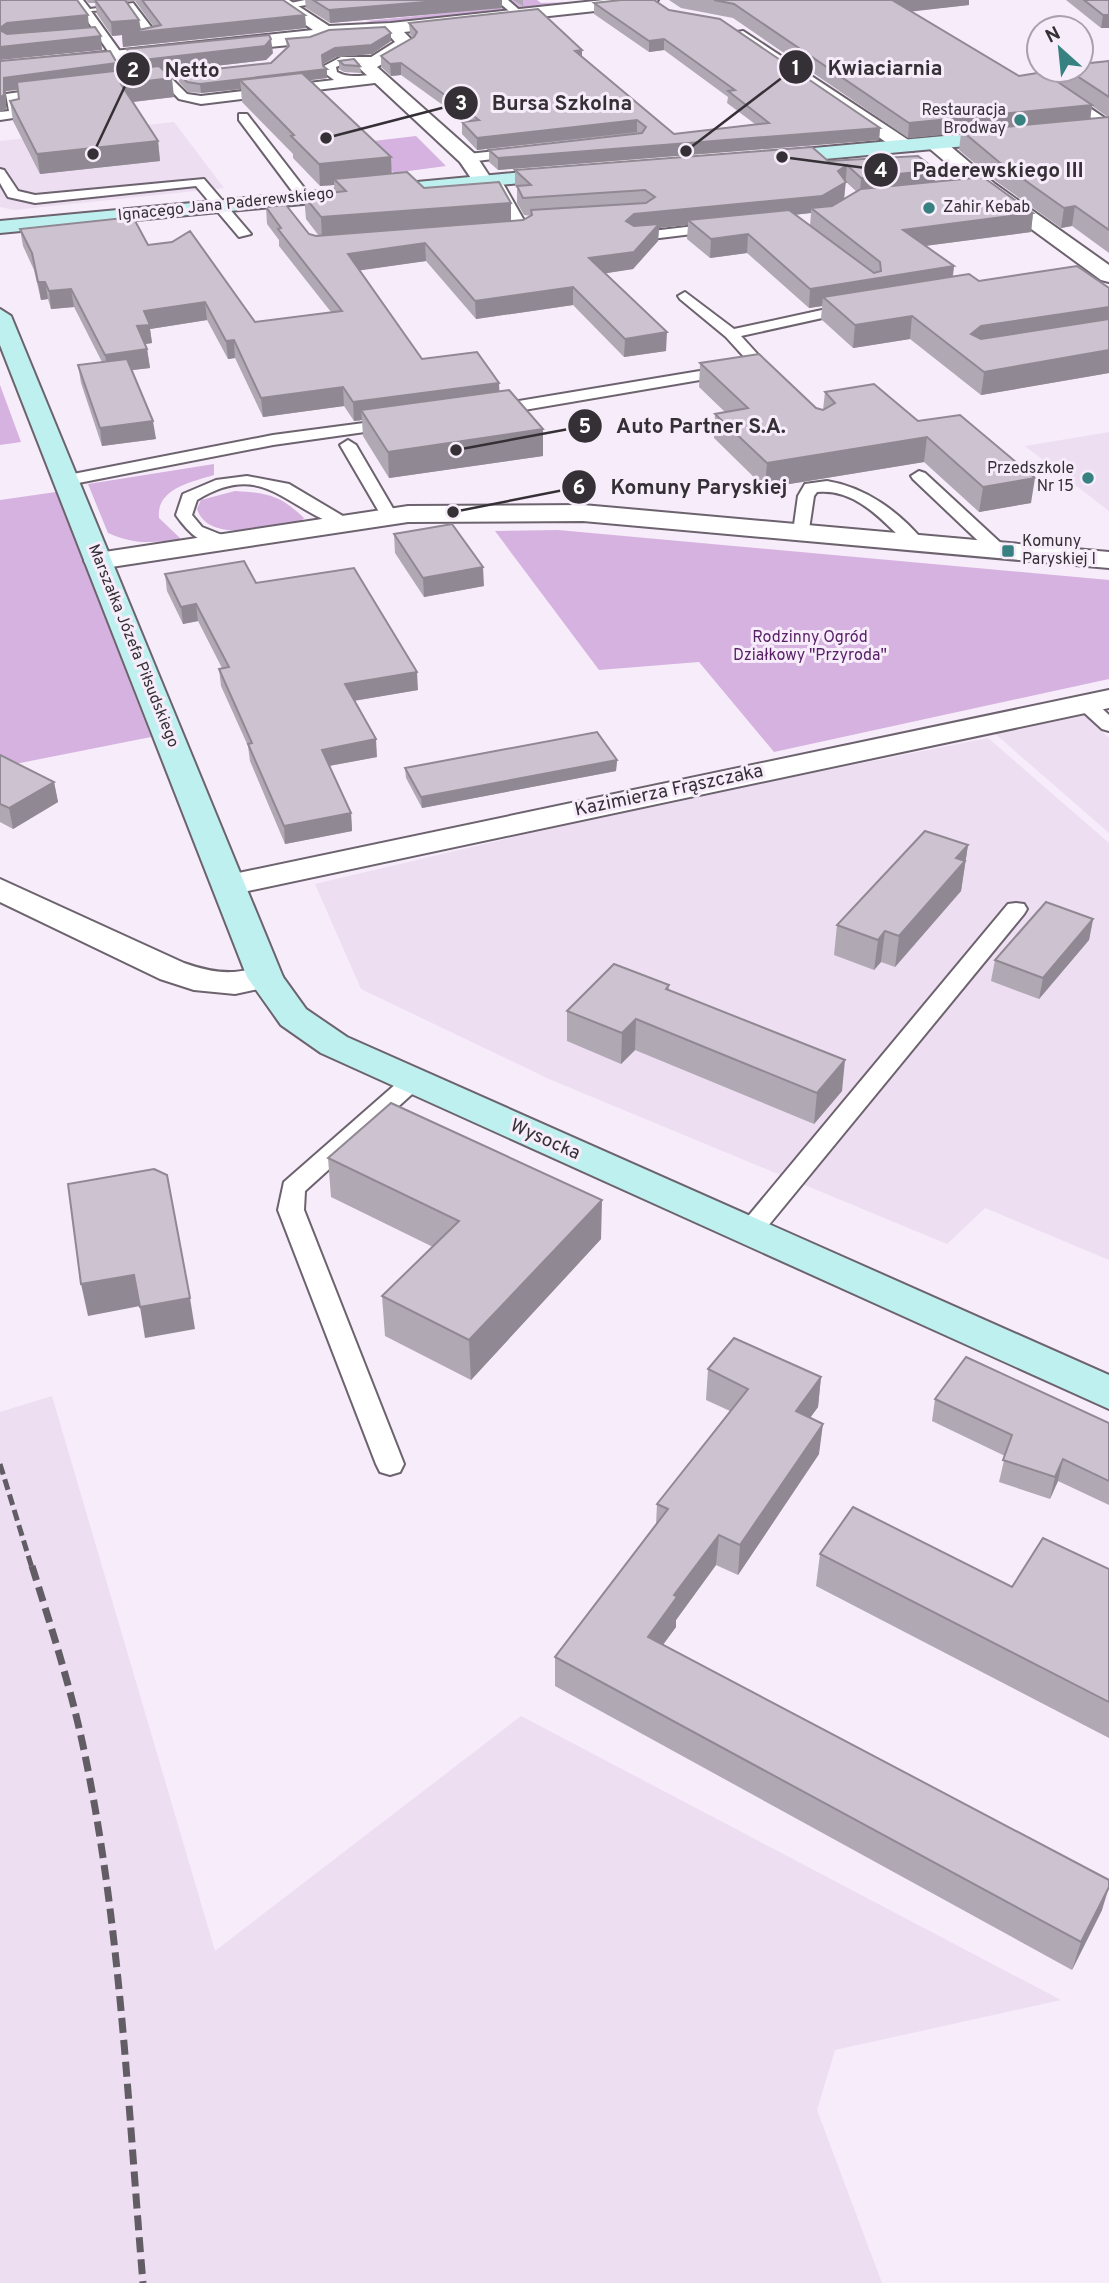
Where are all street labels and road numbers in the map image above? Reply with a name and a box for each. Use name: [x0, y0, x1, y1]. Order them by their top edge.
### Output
street label: Ignacego Jana Paderewskiego: [117, 184, 335, 226]
street label: Marszałka Józefa Piłsudskiego: [83, 542, 183, 750]
street label: Kazimierza Frąszczaka: [573, 759, 765, 823]
street label: Wysocka: [506, 1114, 584, 1166]

